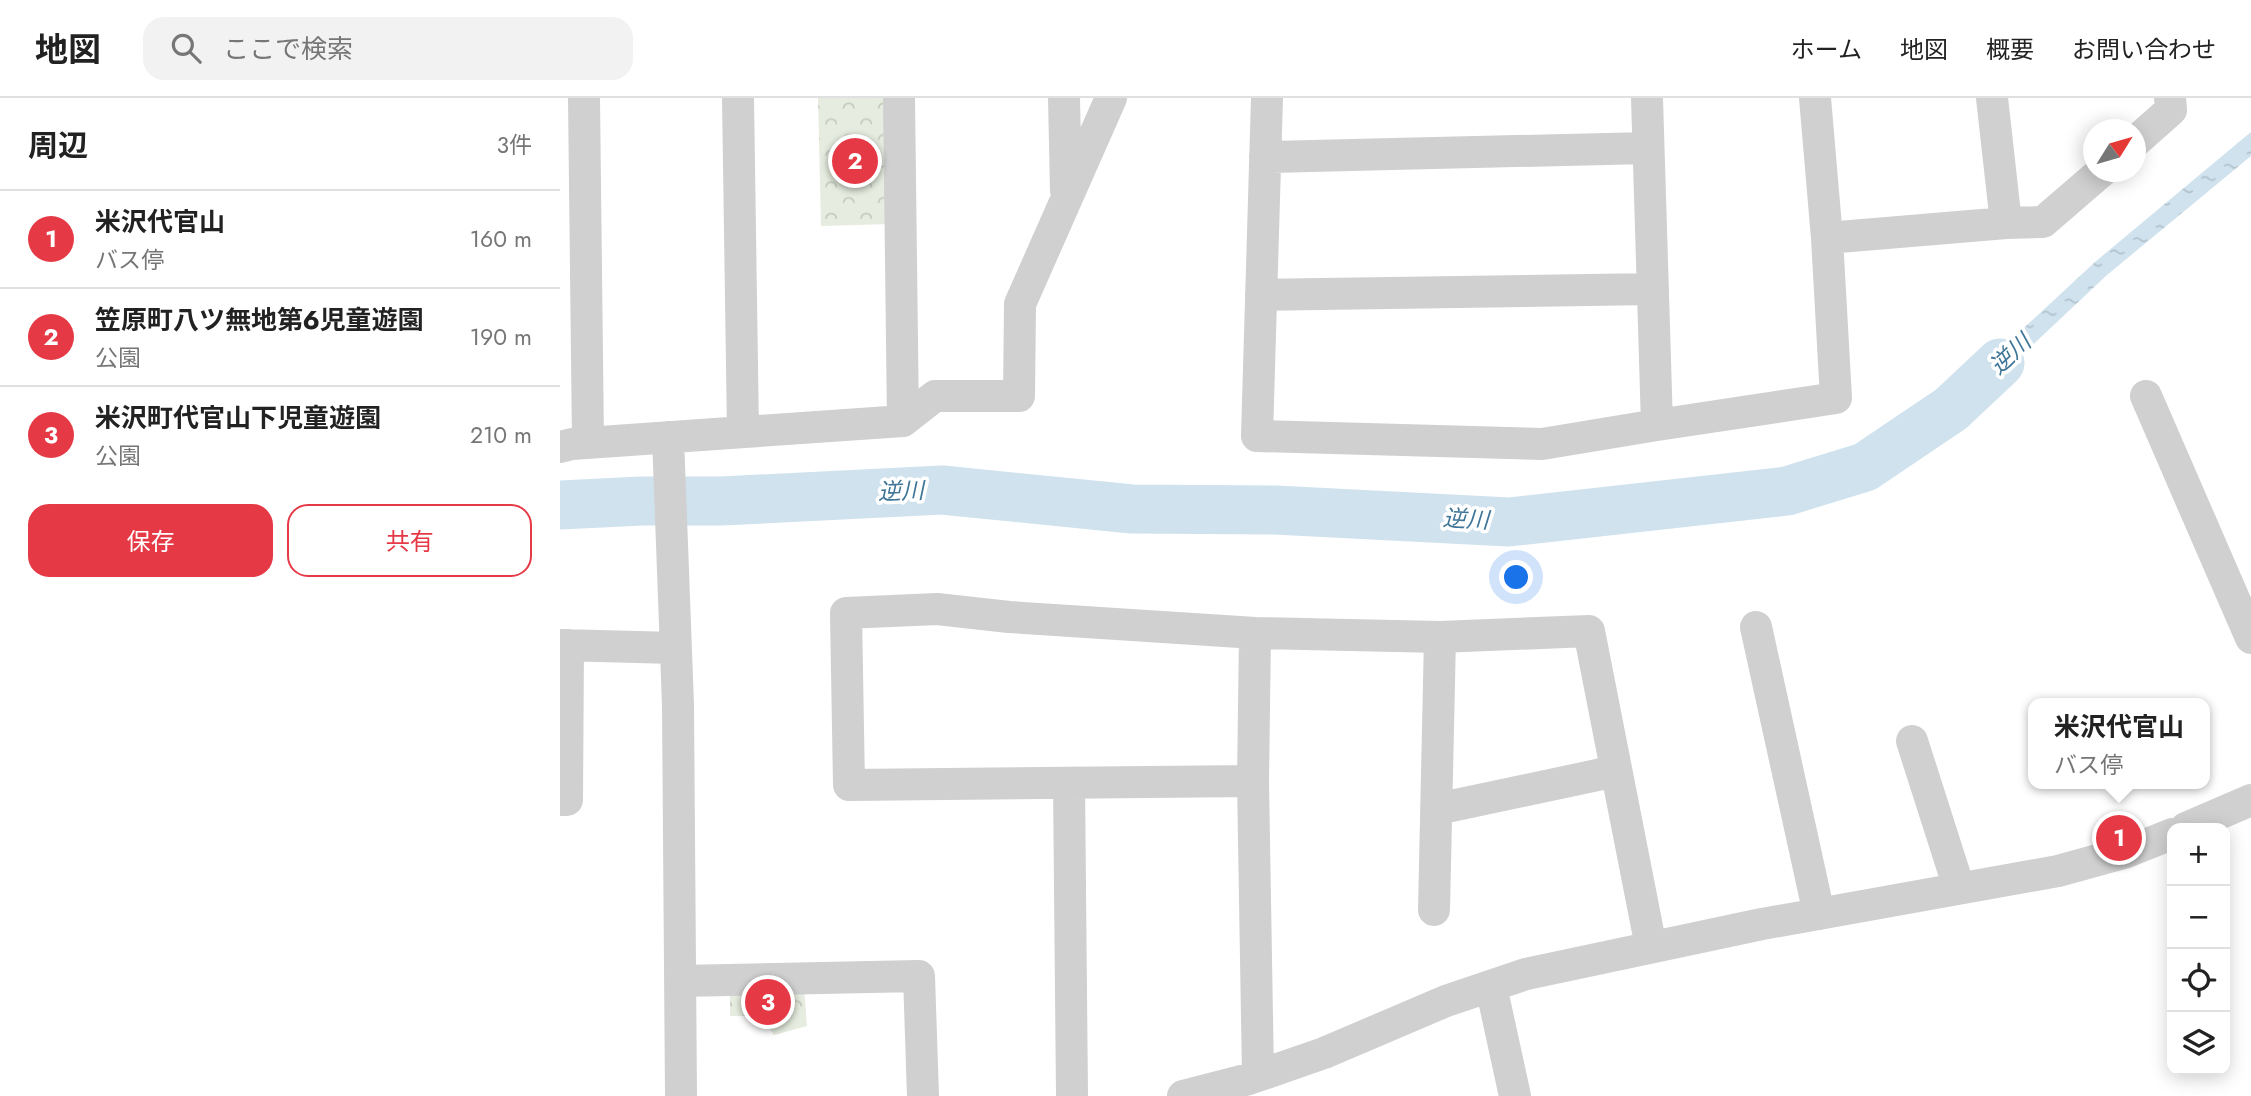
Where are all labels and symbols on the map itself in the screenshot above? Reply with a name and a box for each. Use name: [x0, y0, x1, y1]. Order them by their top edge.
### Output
north arrow: [2083, 119, 2146, 182]
pin: 2: [832, 135, 878, 187]
water label: 逆川: [1982, 324, 2041, 382]
water label: 逆川: [877, 473, 928, 509]
water label: 逆川: [1442, 501, 1493, 537]
your location: [1499, 560, 1533, 594]
pin: 1: [2096, 812, 2142, 864]
pin: 3: [745, 976, 791, 1028]

